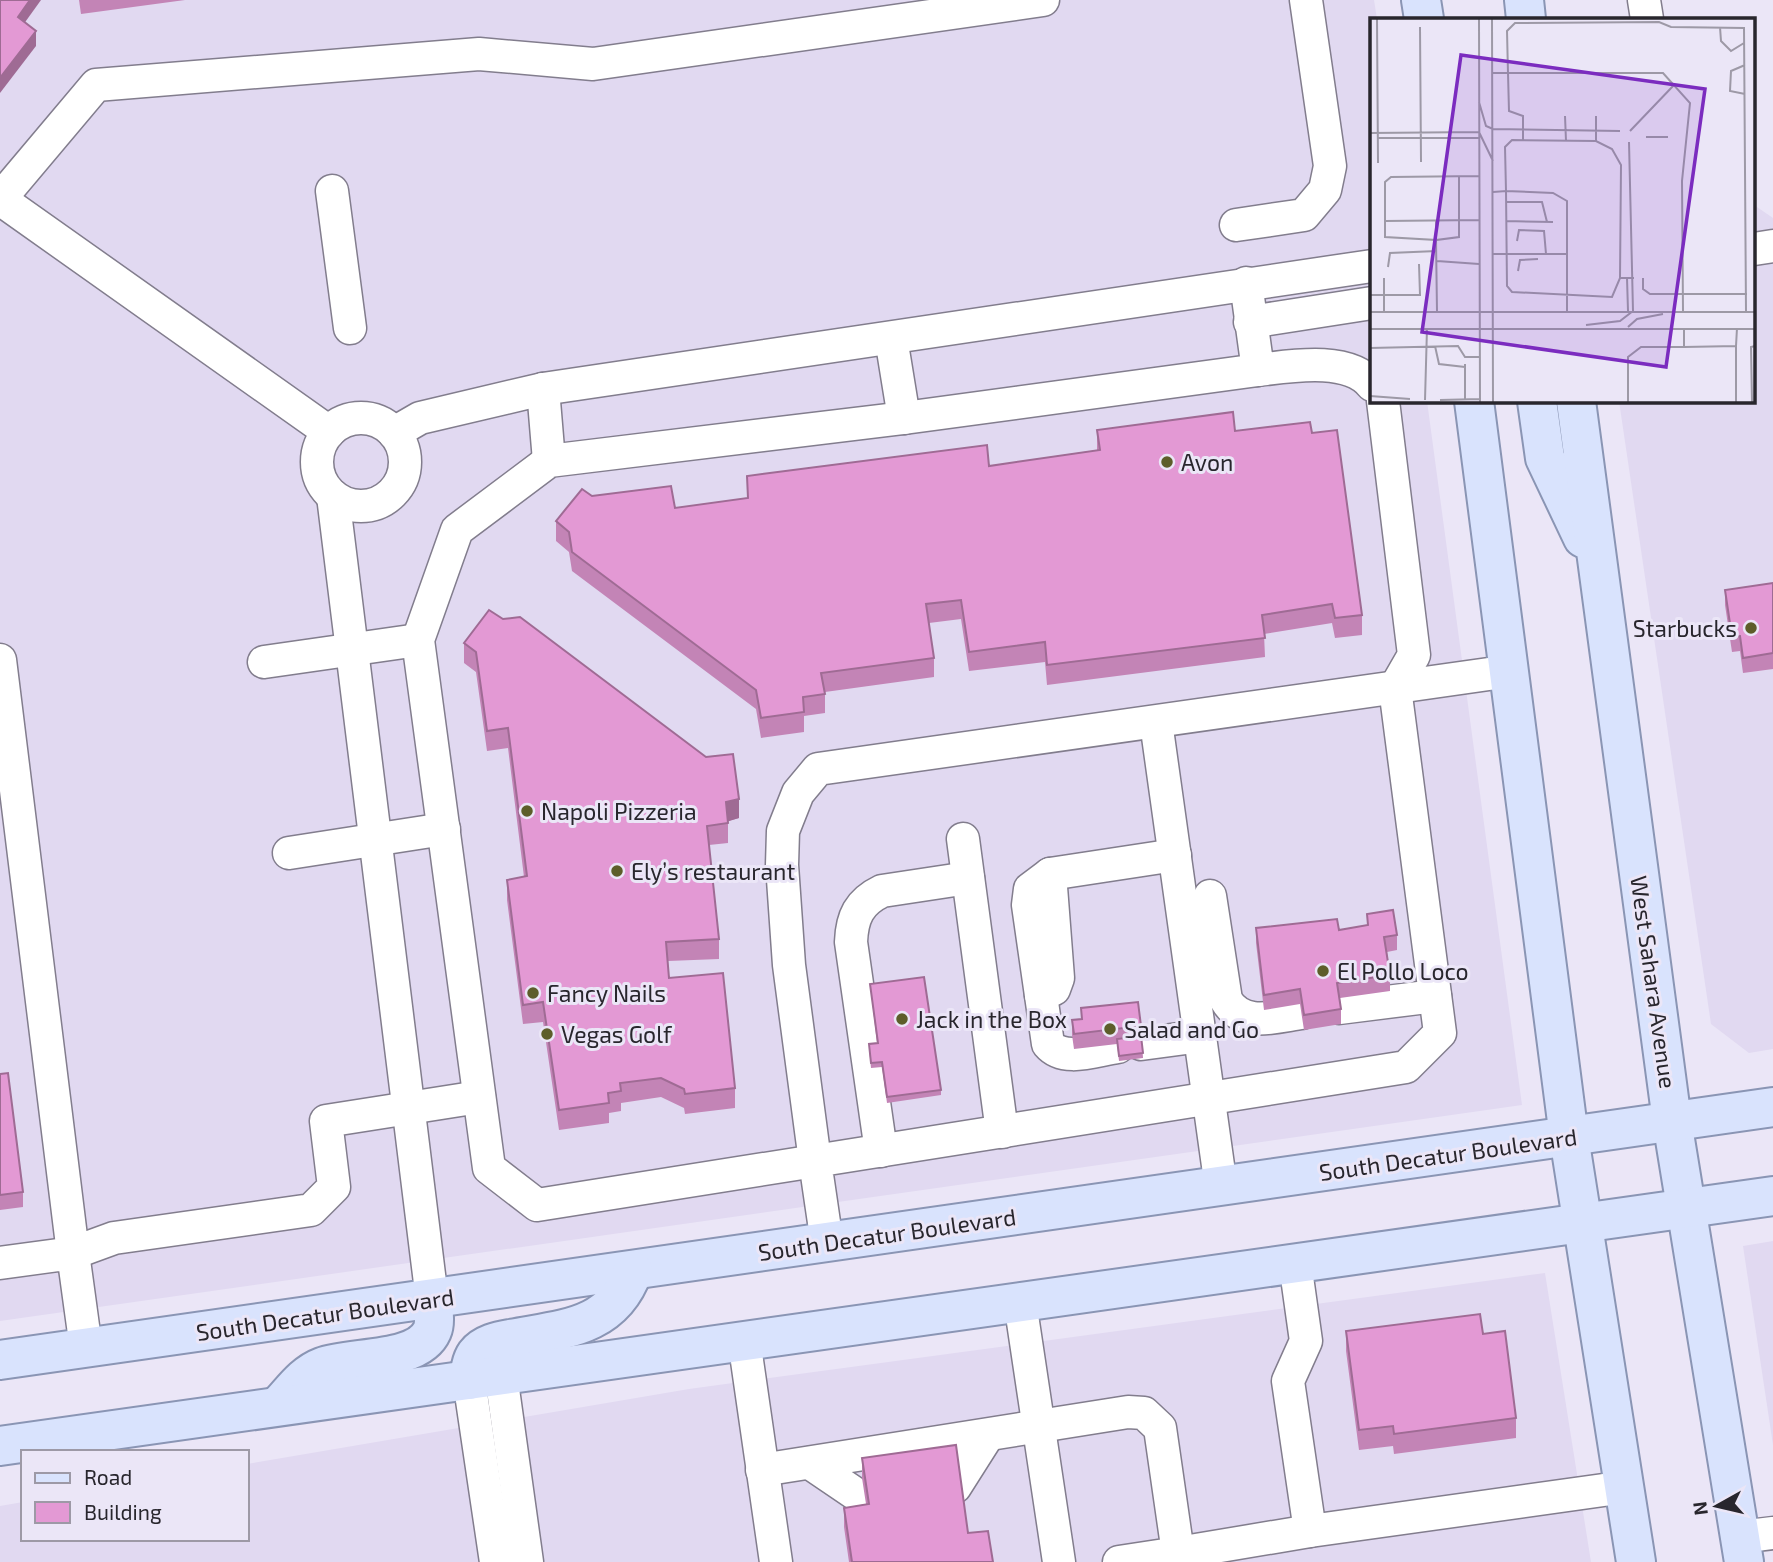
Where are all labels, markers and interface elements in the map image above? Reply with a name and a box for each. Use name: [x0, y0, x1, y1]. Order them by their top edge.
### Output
inset map: [1370, 18, 1756, 402]
place label: Avon: [1181, 448, 1233, 476]
marker: Avon: [1159, 454, 1175, 470]
place label: Starbucks: [1633, 614, 1737, 642]
marker: Starbucks: [1743, 620, 1759, 636]
place label: Napoli Pizzeria: [541, 797, 697, 825]
marker: Napoli Pizzeria: [519, 803, 535, 819]
place label: Ely’s restaurant: [631, 857, 795, 885]
marker: Ely’s restaurant: [609, 863, 625, 879]
street label: West Sahara Avenue: [1625, 874, 1683, 1090]
place label: El Pollo Loco: [1337, 957, 1469, 985]
marker: El Pollo Loco: [1315, 963, 1331, 979]
place label: Fancy Nails: [547, 979, 666, 1007]
marker: Fancy Nails: [525, 985, 541, 1001]
place label: Jack in the Box: [916, 1005, 1067, 1033]
marker: Jack in the Box: [894, 1011, 910, 1027]
place label: Salad and Go: [1124, 1015, 1259, 1043]
place label: Vegas Golf: [561, 1020, 673, 1048]
marker: Salad and Go: [1102, 1021, 1118, 1037]
marker: Vegas Golf: [539, 1026, 555, 1042]
street label: South Decatur Boulevard: [1317, 1122, 1579, 1186]
street label: South Decatur Boulevard: [756, 1202, 1018, 1266]
street label: South Decatur Boulevard: [194, 1282, 456, 1346]
legend: [21, 1450, 248, 1541]
text: Road: [84, 1464, 132, 1489]
north arrow: [1682, 1471, 1752, 1541]
text: Building: [84, 1499, 162, 1524]
text: N: [1687, 1500, 1712, 1517]

